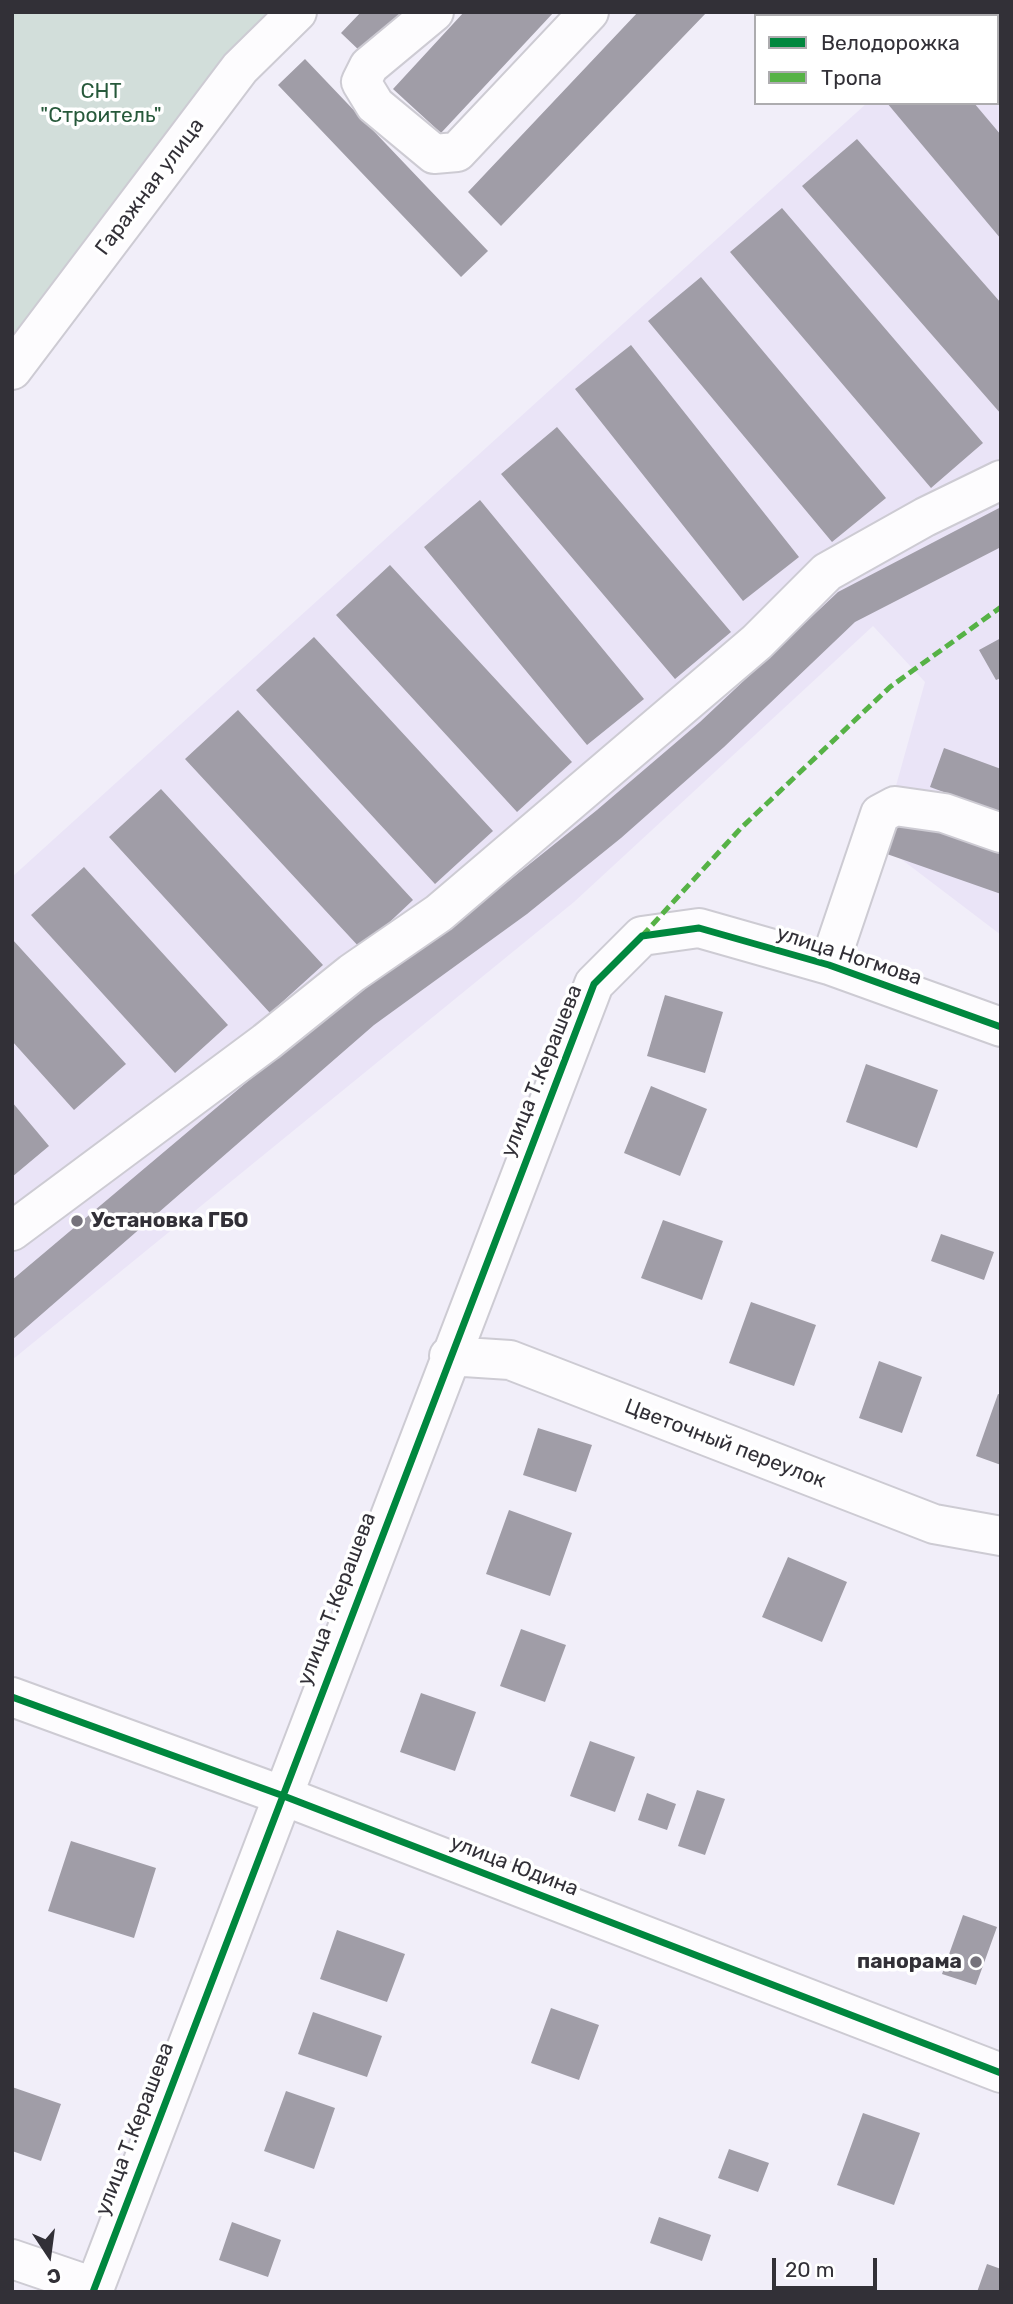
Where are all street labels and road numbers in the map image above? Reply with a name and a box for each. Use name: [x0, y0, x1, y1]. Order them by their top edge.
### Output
street label: Гаражная улица: [90, 114, 210, 260]
street label: улица Ногмова: [773, 921, 925, 991]
street label: улица Т.Керашева: [496, 981, 588, 1161]
street label: Цветочный переулок: [621, 1394, 829, 1494]
street label: улица Т.Керашева: [292, 1509, 382, 1689]
street label: улица Юдина: [446, 1830, 582, 1902]
street label: улица Т.Керашева: [90, 2039, 180, 2219]

